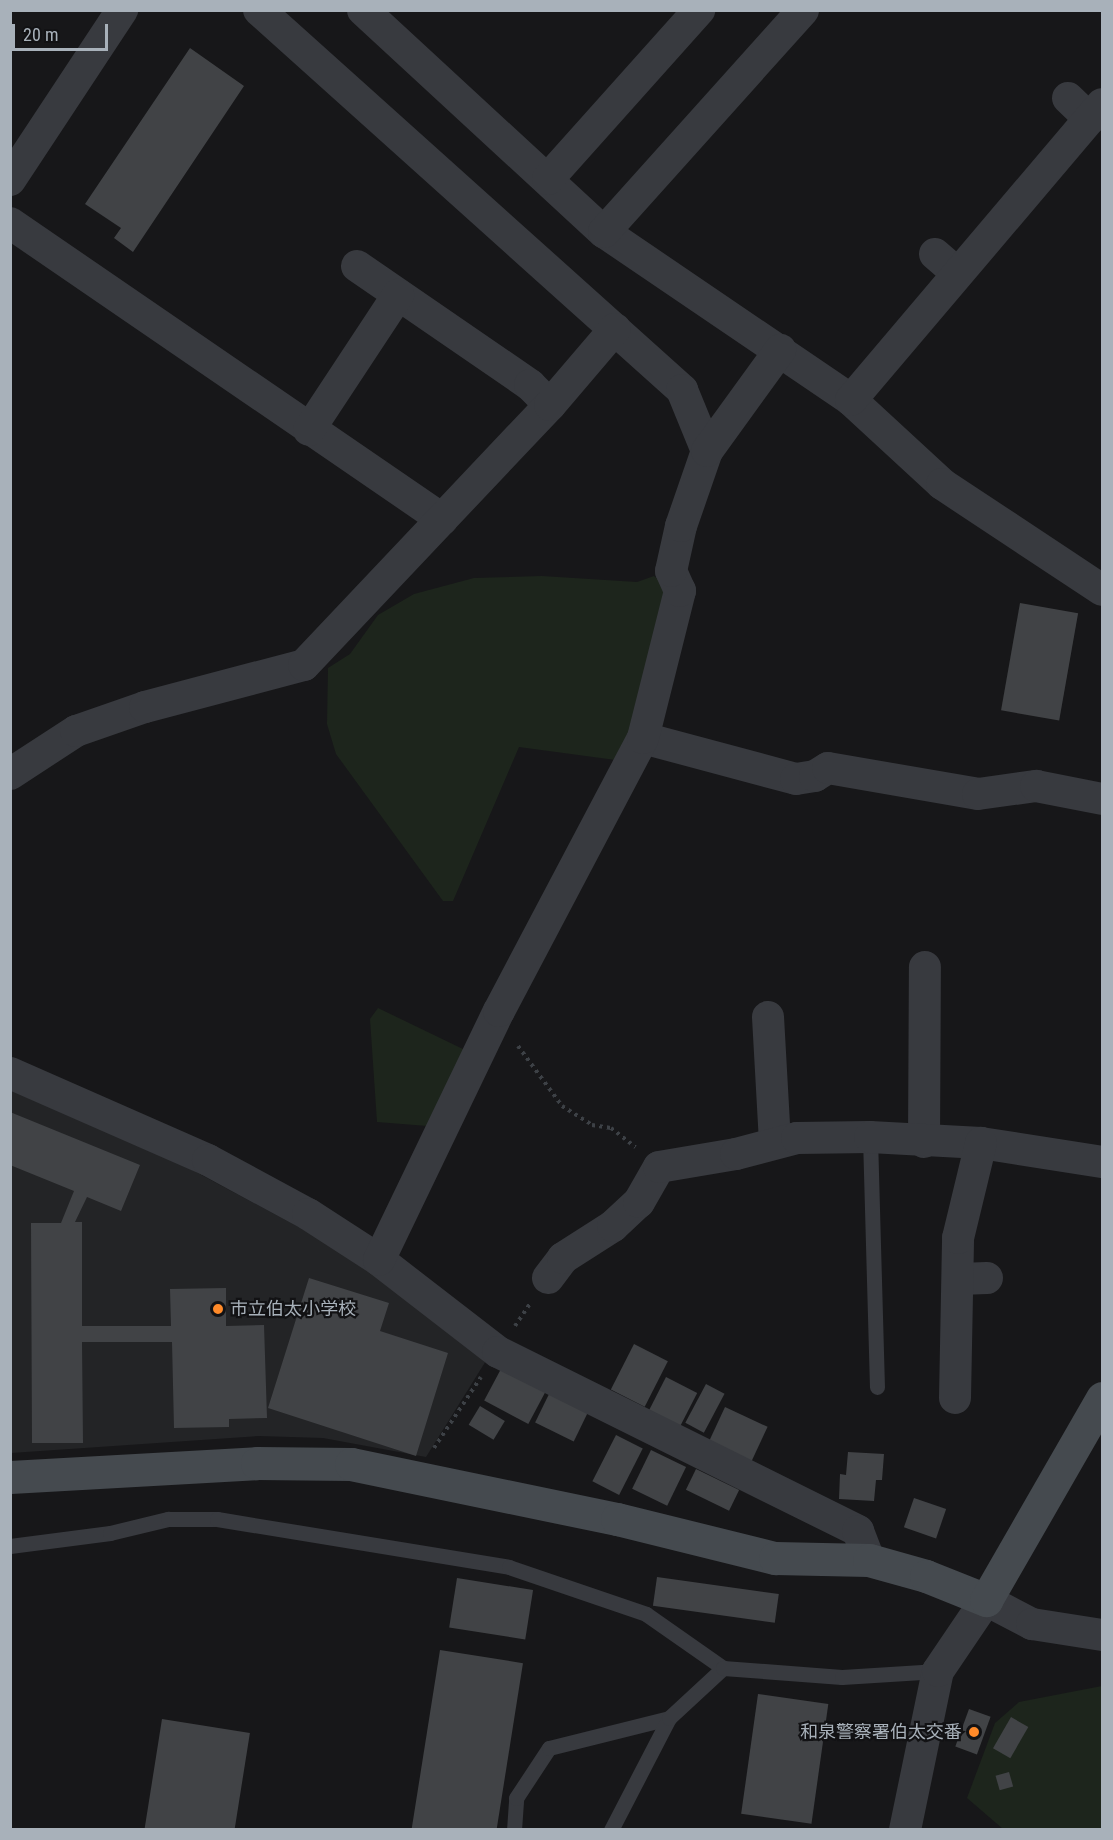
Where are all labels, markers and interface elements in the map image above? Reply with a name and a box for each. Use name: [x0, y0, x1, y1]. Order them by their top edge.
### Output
scale bar: [15, 12, 111, 50]
text: 20 m: [23, 24, 58, 45]
place label: 市立伯太小学校: [230, 1298, 356, 1320]
marker: 市立伯太小学校: [211, 1302, 225, 1316]
place label: 和泉警察署伯太交番: [800, 1721, 962, 1743]
marker: 和泉警察署伯太交番: [967, 1725, 981, 1739]

